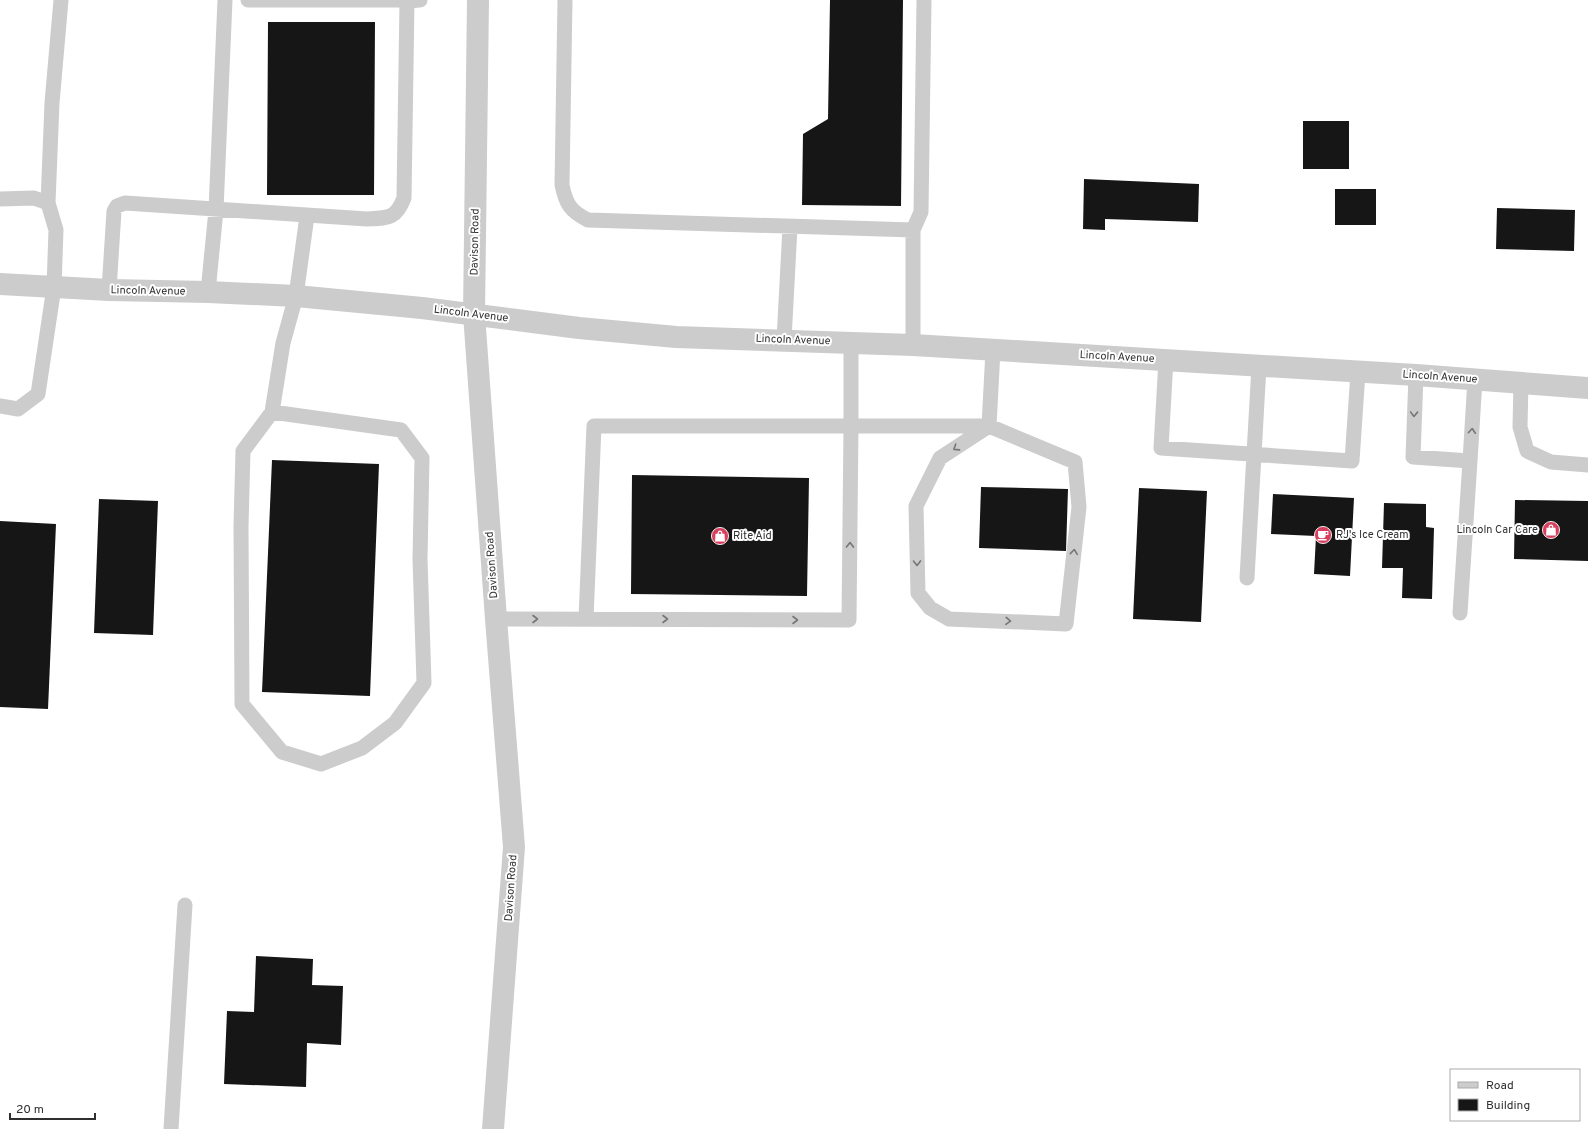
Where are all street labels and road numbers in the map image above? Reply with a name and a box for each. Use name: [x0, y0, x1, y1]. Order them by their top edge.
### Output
street label: Davison Road: [467, 208, 483, 276]
street label: Lincoln Avenue: [110, 283, 186, 299]
street label: Lincoln Avenue: [433, 302, 509, 326]
street label: Lincoln Avenue: [755, 332, 831, 348]
street label: Lincoln Avenue: [1079, 348, 1155, 366]
street label: Lincoln Avenue: [1402, 367, 1478, 387]
street label: Davison Road: [483, 531, 501, 599]
street label: Davison Road: [502, 854, 520, 922]

